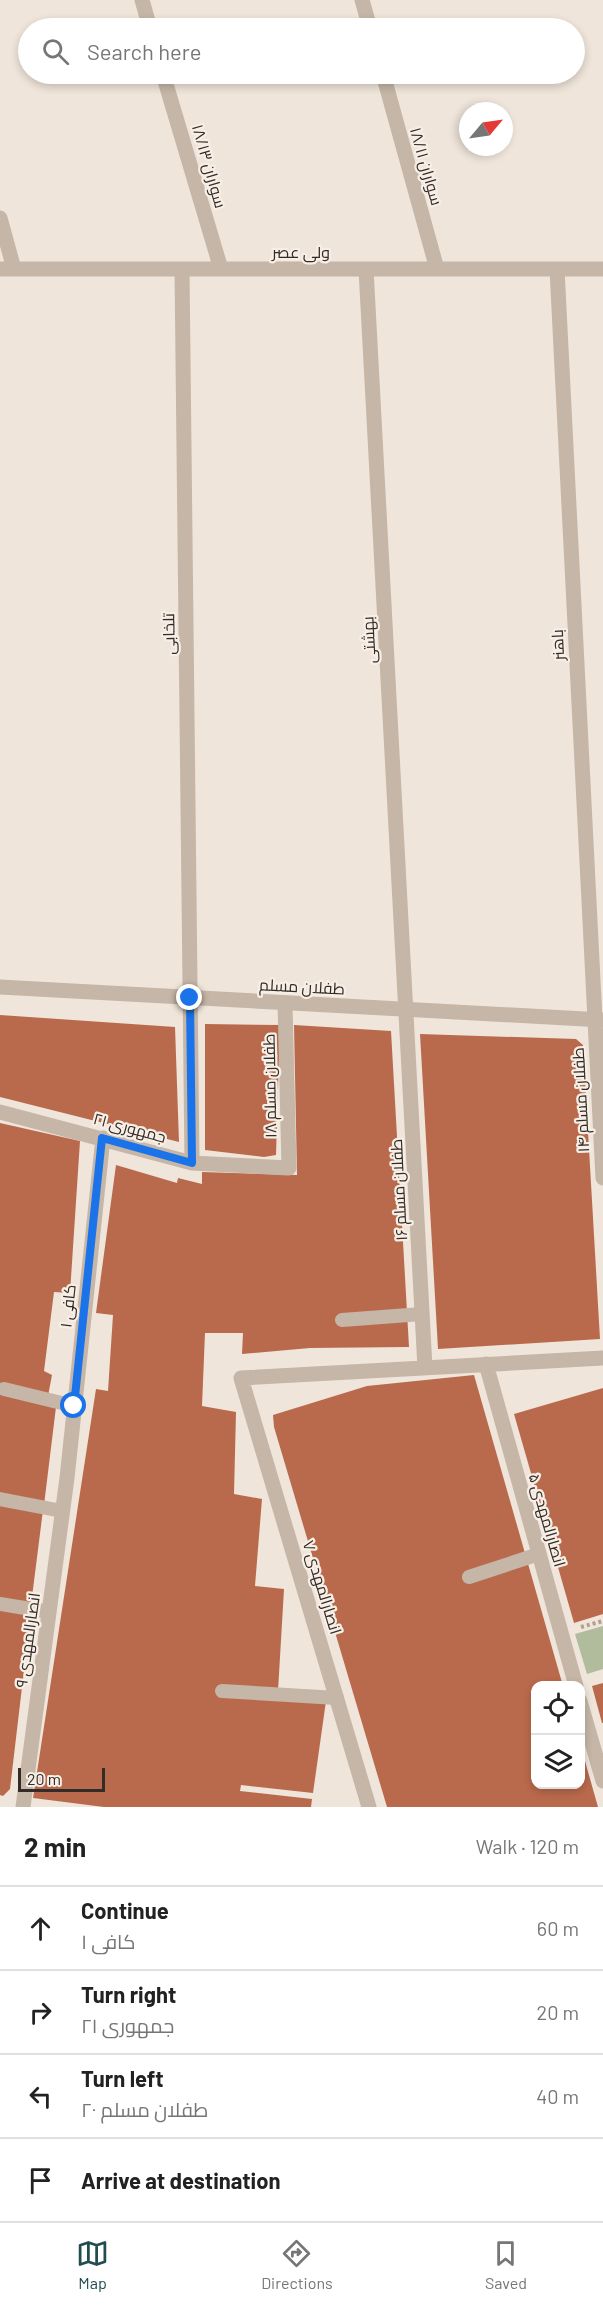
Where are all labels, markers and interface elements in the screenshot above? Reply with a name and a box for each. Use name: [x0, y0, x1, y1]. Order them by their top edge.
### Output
search box: [18, 18, 585, 84]
icon: search: [39, 35, 72, 68]
text: Search here: [87, 38, 201, 64]
north arrow: [459, 102, 513, 156]
street label: سواران ۱۸/۱۳: [187, 122, 231, 211]
street label: سواران ۱۸/۱۱: [405, 125, 447, 208]
street label: ولی عصر: [271, 242, 330, 263]
street label: تلخابی: [158, 612, 180, 655]
street label: بهشتی: [357, 616, 381, 664]
street label: باهنر: [547, 629, 568, 662]
street label: طفلان مسلم: [258, 974, 346, 1001]
route end: [176, 984, 202, 1010]
street label: طفلان مسلم ۱۸: [259, 1034, 282, 1138]
street label: طفلان مسلم ۱۴: [568, 1047, 595, 1153]
street label: جمهوری ۲۱: [91, 1108, 168, 1148]
street label: طفلان مسلم ۱۶: [386, 1138, 413, 1241]
street label: کافی ۱: [55, 1283, 81, 1329]
route start: [60, 1392, 86, 1418]
street label: انصارالمهدی ۵: [524, 1471, 570, 1569]
street label: انصارالمهدی ۷: [298, 1538, 346, 1637]
street label: انصارالمهدی ۹: [11, 1591, 45, 1689]
map controls: [531, 1681, 585, 1789]
button: locate: [531, 1681, 585, 1735]
button: layers: [531, 1735, 585, 1789]
scale bar: [18, 1765, 105, 1792]
text: 20 m: [27, 1769, 61, 1788]
text: 2 min: [24, 1831, 86, 1862]
text: Walk · 120 m: [476, 1834, 579, 1858]
text: Continue: [81, 1897, 169, 1923]
icon: ahead: [24, 1912, 57, 1945]
text: 60 m: [537, 1916, 579, 1940]
text: کافی ۱: [81, 1929, 135, 1953]
text: Turn right: [81, 1981, 176, 2007]
icon: right: [24, 1996, 57, 2029]
text: 20 m: [536, 2000, 579, 2024]
text: جمهوری ۲۱: [81, 2013, 174, 2037]
text: Turn left: [81, 2065, 164, 2091]
icon: left: [24, 2080, 57, 2113]
text: 40 m: [536, 2084, 579, 2108]
text: طفلان مسلم ۲۰: [81, 2097, 208, 2121]
icon: arrive: [24, 2164, 57, 2197]
text: Arrive at destination: [81, 2167, 280, 2193]
tab: Map: [76, 2237, 109, 2292]
tab: Directions: [261, 2237, 333, 2292]
tab: Saved: [485, 2237, 527, 2292]

